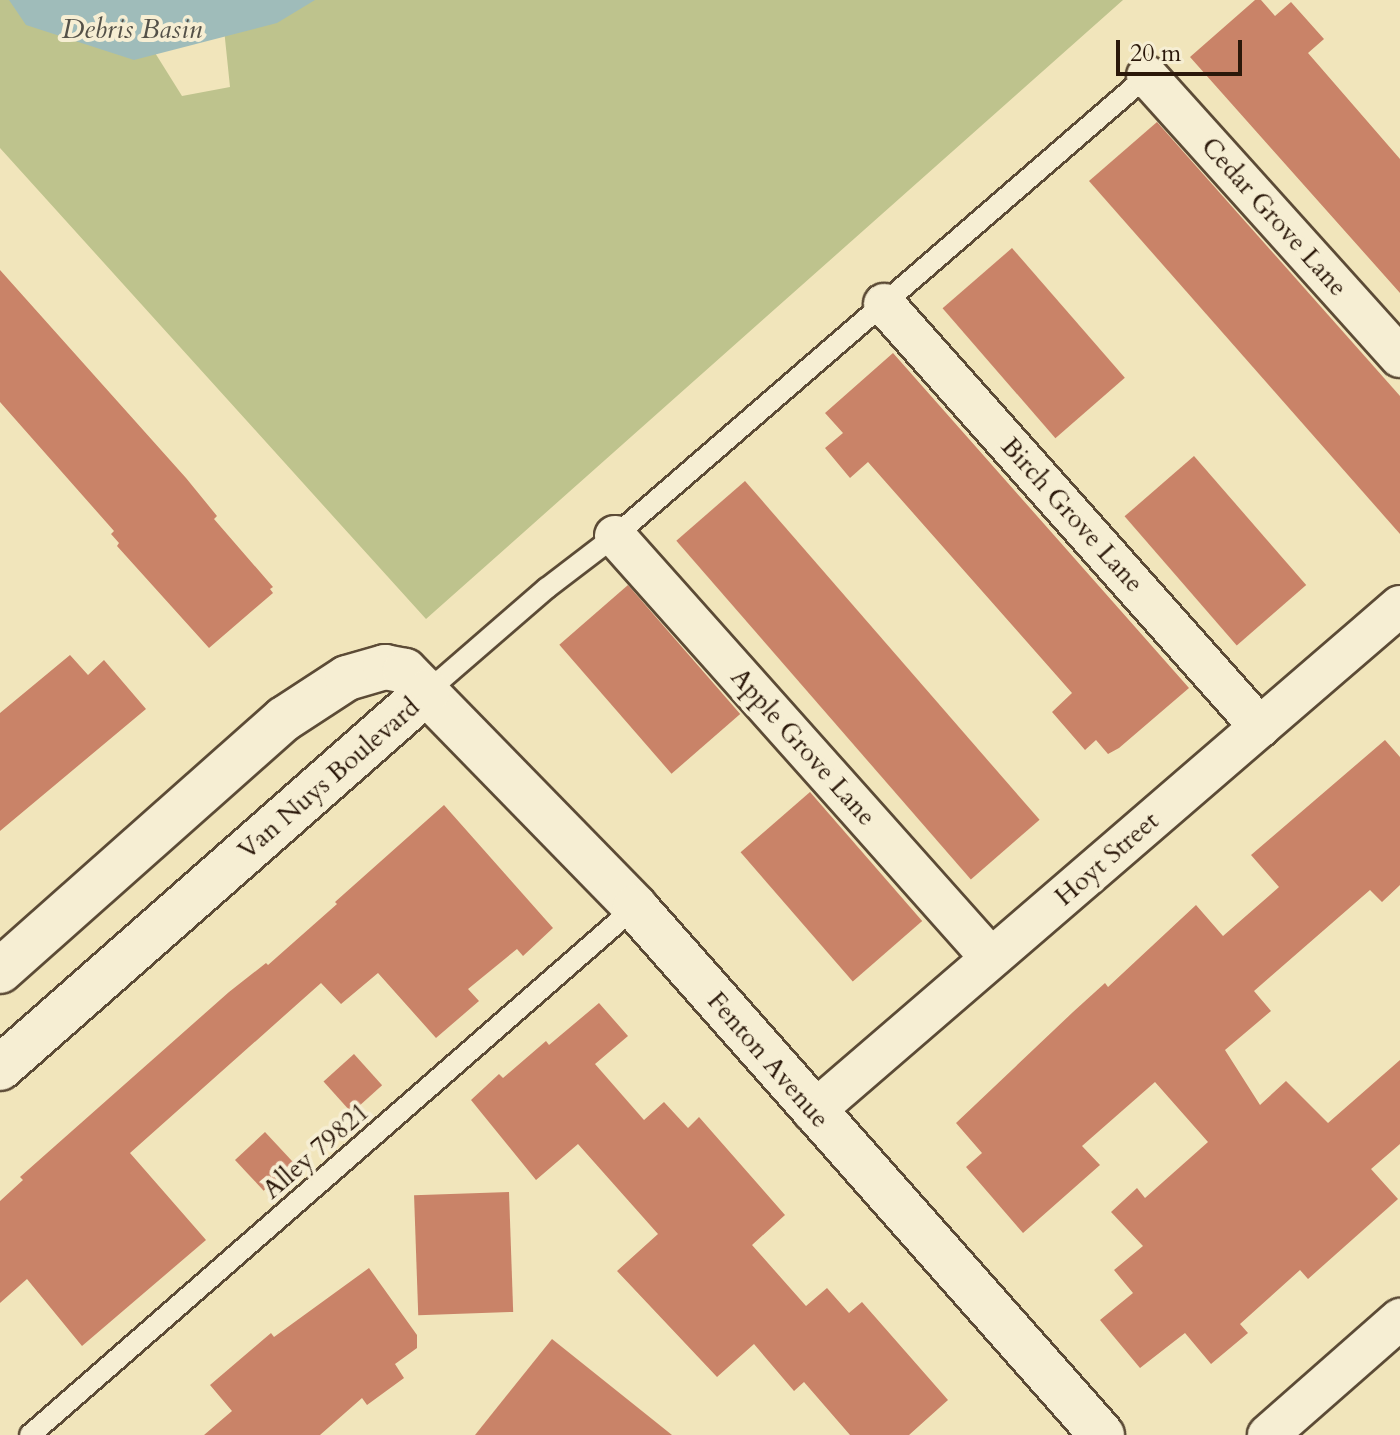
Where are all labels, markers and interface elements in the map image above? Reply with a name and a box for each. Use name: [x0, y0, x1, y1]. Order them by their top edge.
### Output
water label: Debris Basin: [62, 12, 202, 46]
scale bar: [1120, 24, 1246, 74]
text: 20 m: [1130, 37, 1181, 70]
street label: Cedar Grove Lane: [1195, 131, 1353, 303]
street label: Birch Grove Lane: [994, 431, 1150, 599]
street label: Apple Grove Lane: [724, 662, 882, 832]
street label: Van Nuys Boulevard: [232, 692, 426, 866]
street label: Hoyt Street: [1049, 805, 1165, 913]
street label: Fenton Avenue: [701, 986, 835, 1134]
street label: Alley 79821: [256, 1096, 376, 1206]

